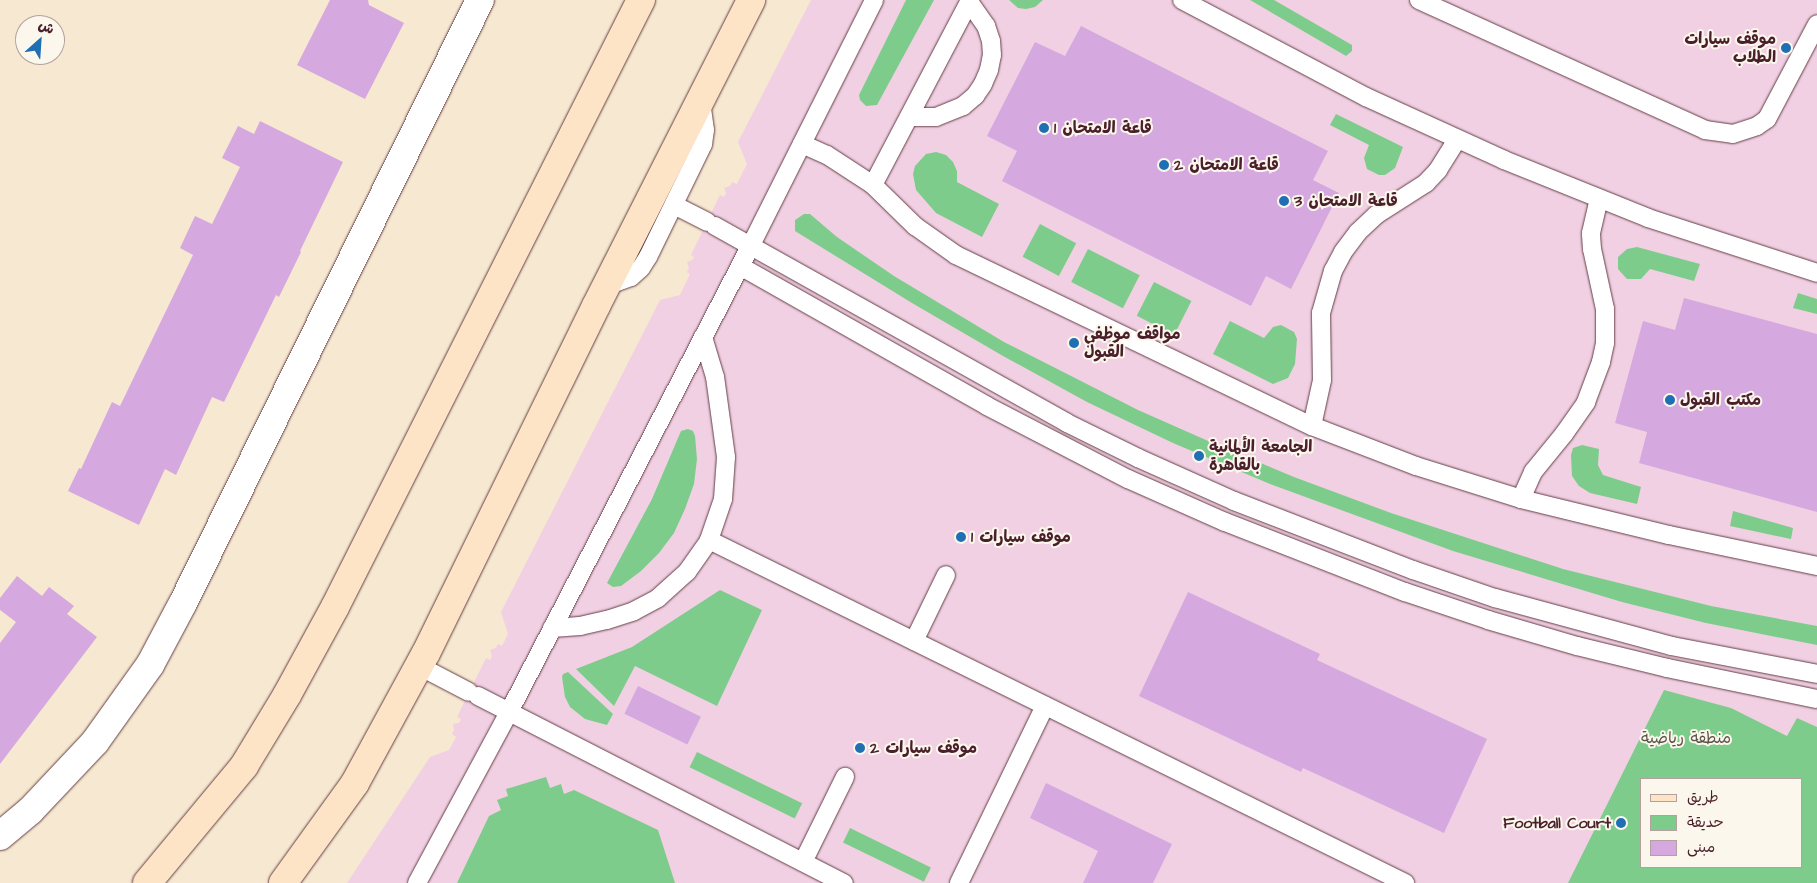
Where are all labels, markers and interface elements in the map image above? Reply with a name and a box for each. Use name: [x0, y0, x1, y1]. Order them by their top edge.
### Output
north arrow: [15, 15, 65, 65]
text: ش: [35, 15, 57, 40]
place label: موقف سيارات الطلاب: [1685, 29, 1776, 67]
marker: موقف سيارات الطلاب: [1780, 42, 1792, 54]
place label: قاعة الامتحان 1: [1054, 118, 1152, 138]
marker: قاعة الامتحان 1: [1038, 122, 1050, 134]
place label: قاعة الامتحان 2: [1174, 155, 1279, 175]
marker: قاعة الامتحان 2: [1158, 159, 1170, 171]
place label: قاعة الامتحان 3: [1294, 191, 1398, 211]
marker: قاعة الامتحان 3: [1278, 195, 1290, 207]
place label: مواقف موظفي القبول: [1084, 324, 1181, 362]
marker: مواقف موظفي القبول: [1068, 337, 1080, 349]
place label: مكتب القبول: [1680, 390, 1761, 410]
marker: مكتب القبول: [1664, 394, 1676, 406]
place label: الجامعة الألمانية بالقاهرة: [1209, 437, 1312, 475]
marker: الجامعة الألمانية بالقاهرة: [1193, 450, 1205, 462]
place label: موقف سيارات 1: [971, 527, 1071, 547]
marker: موقف سيارات 1: [955, 531, 967, 543]
park label: منطقة رياضية: [1641, 728, 1731, 748]
place label: موقف سيارات 2: [870, 738, 977, 758]
marker: موقف سيارات 2: [854, 742, 866, 754]
legend: [1640, 778, 1802, 868]
text: طريق: [1687, 787, 1719, 808]
text: حديقة: [1687, 812, 1724, 833]
place label: Football Court: [1503, 813, 1611, 833]
marker: Football Court: [1615, 817, 1627, 829]
text: مبنى: [1687, 837, 1715, 858]

